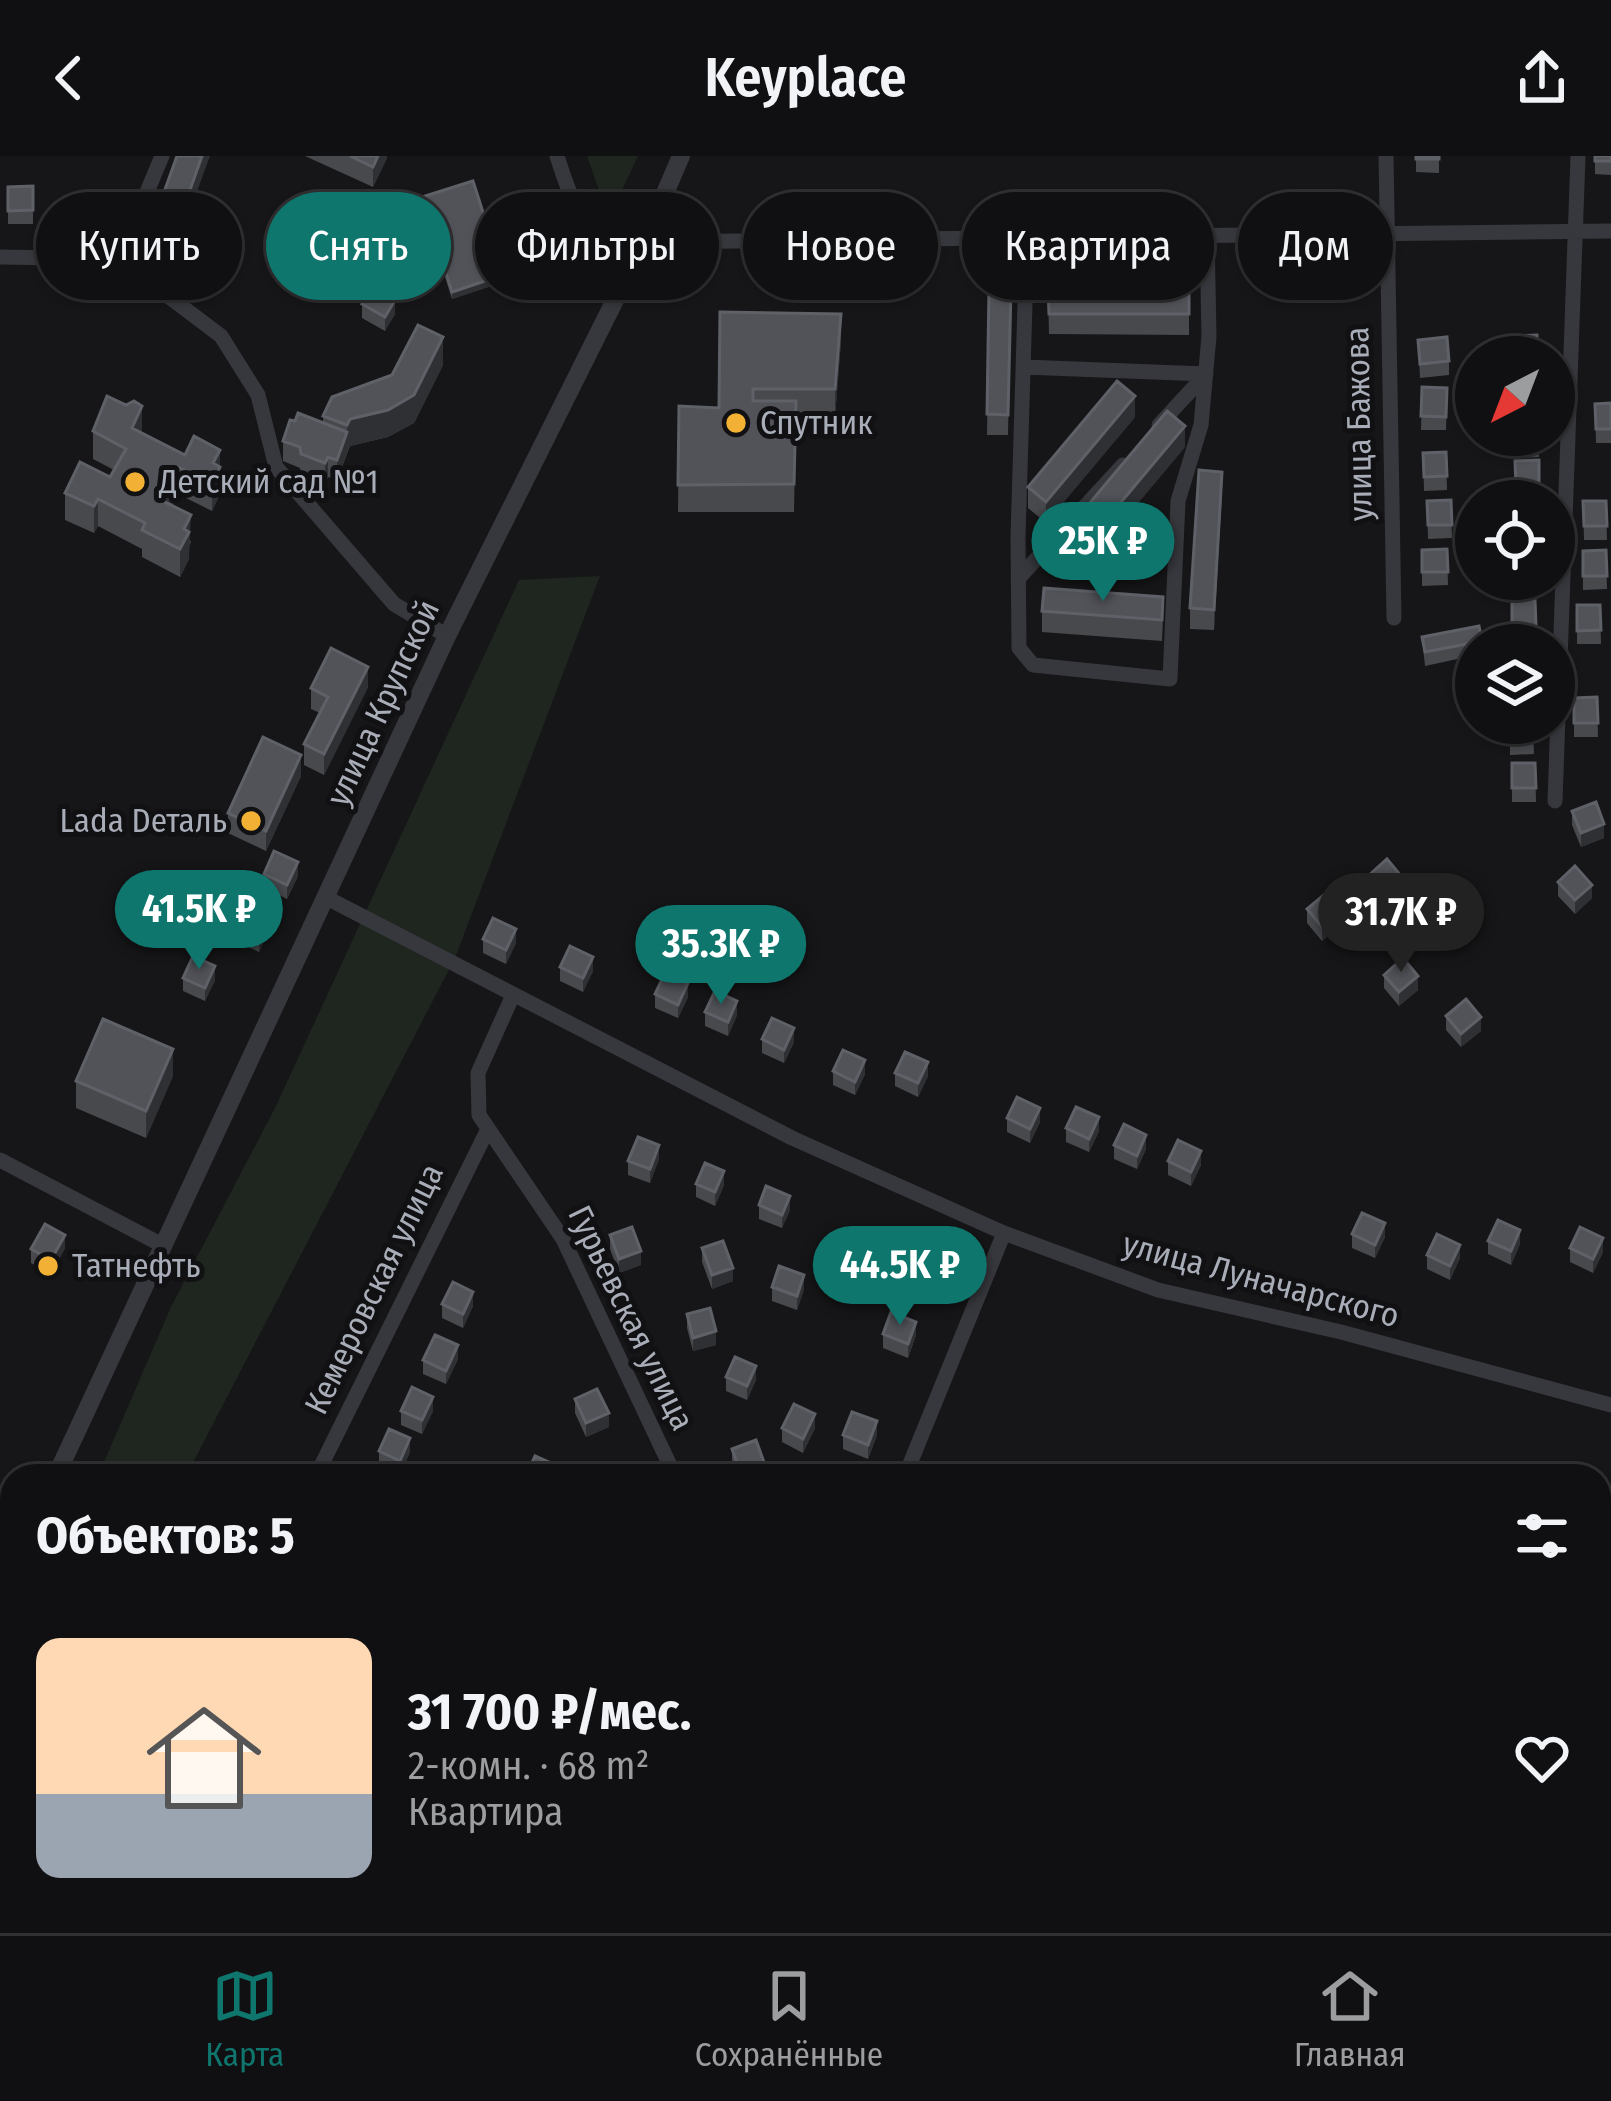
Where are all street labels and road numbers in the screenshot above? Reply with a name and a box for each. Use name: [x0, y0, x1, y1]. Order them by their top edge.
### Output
street label: улица Бажова: [1337, 326, 1381, 522]
street label: улица Крупской: [318, 594, 448, 812]
street label: Кемеровская улица: [296, 1157, 452, 1421]
street label: Гурьевская улица: [559, 1199, 703, 1437]
street label: улица Луначарского: [1119, 1224, 1403, 1336]

